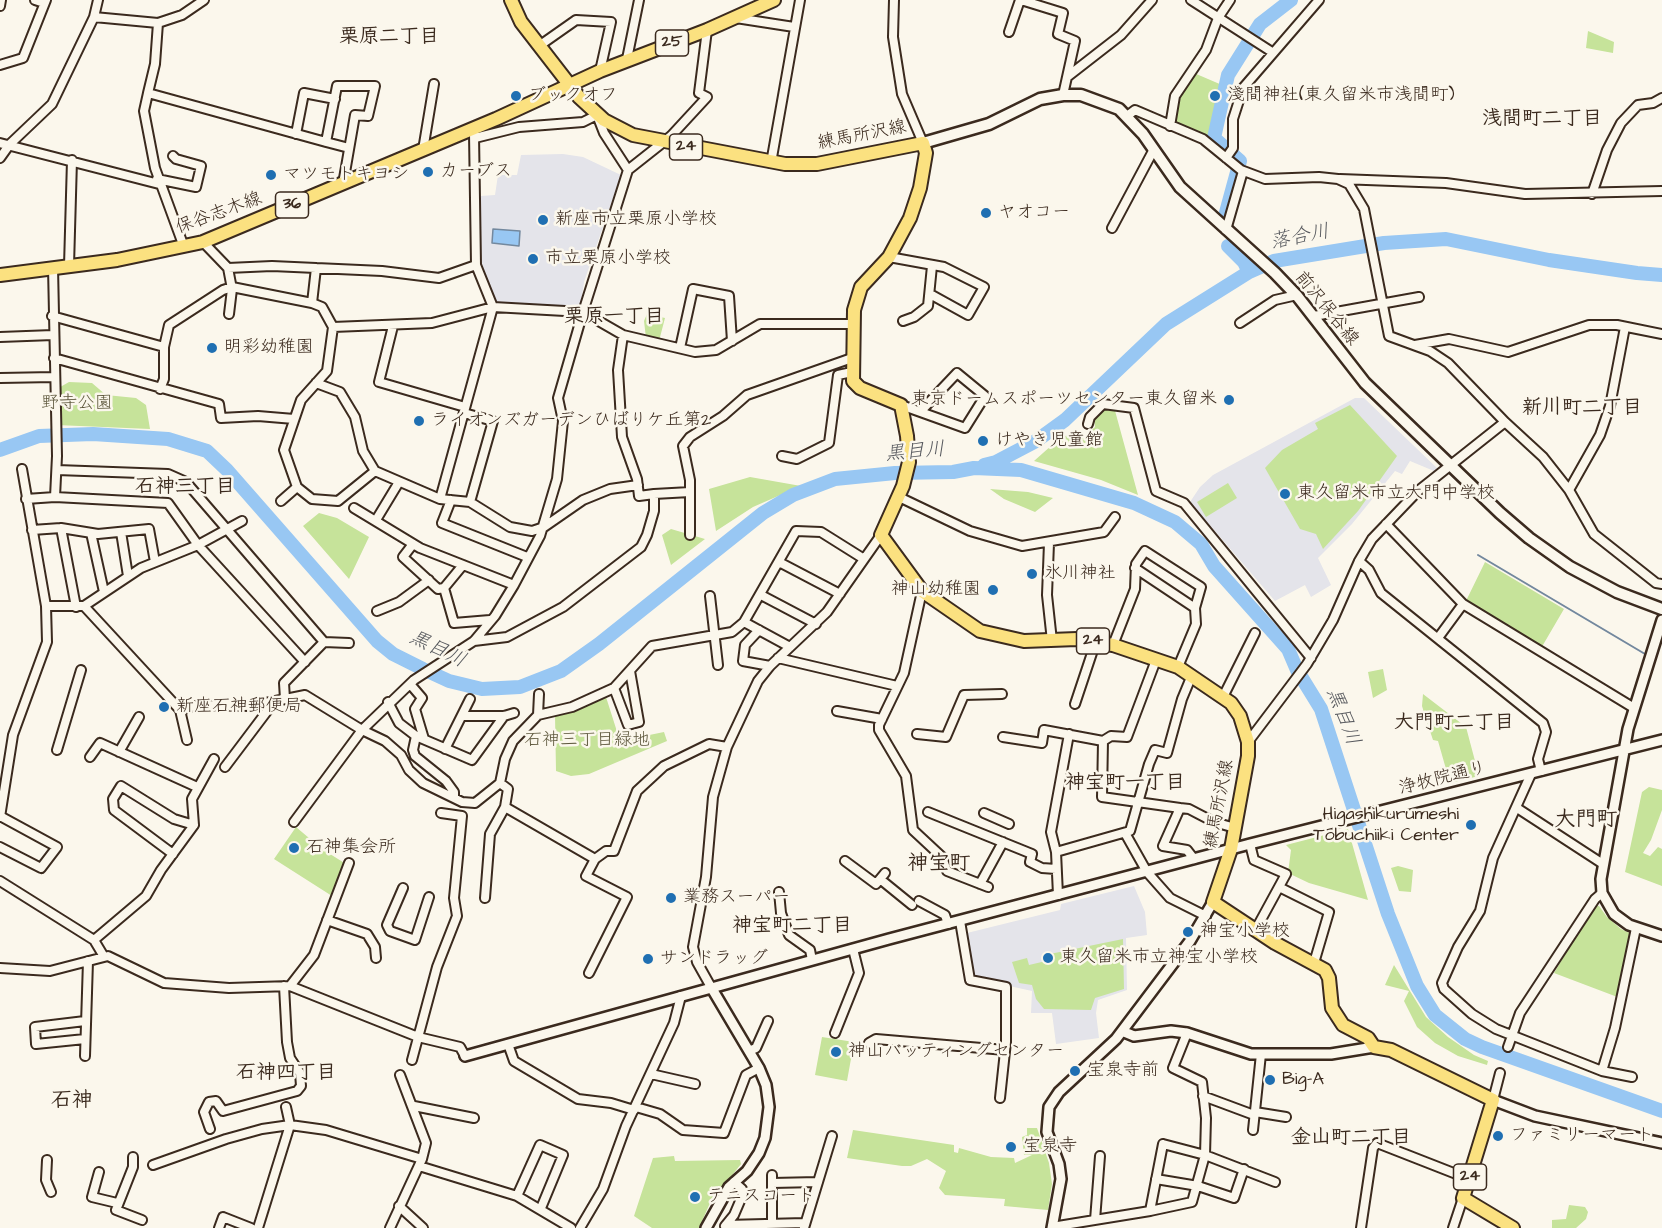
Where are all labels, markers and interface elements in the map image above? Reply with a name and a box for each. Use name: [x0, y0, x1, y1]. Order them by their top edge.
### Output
district label: 栗原二丁目: [339, 26, 439, 50]
road number: 25: [656, 30, 688, 56]
place label: ブックオフ: [528, 85, 618, 107]
place label: 淺間神社(東久留米市浅間町): [1227, 85, 1455, 107]
marker: ブックオフ: [509, 89, 523, 103]
marker: 淺間神社(東久留米市浅間町): [1208, 89, 1222, 103]
district label: 浅間町二丁目: [1482, 108, 1602, 132]
street label: 練馬所沢線: [816, 117, 908, 155]
road number: 24: [670, 134, 702, 160]
place label: カーブス: [440, 161, 512, 183]
place label: マツモトキヨシ: [283, 164, 409, 186]
marker: カーブス: [421, 165, 435, 179]
marker: マツモトキヨシ: [264, 168, 278, 182]
street label: 保谷志木線: [173, 188, 265, 240]
road number: 36: [276, 192, 308, 218]
place label: ヤオコー: [998, 202, 1070, 224]
marker: ヤオコー: [979, 206, 993, 220]
place label: 新座市立栗原小学校: [555, 209, 717, 231]
marker: 新座市立栗原小学校: [536, 213, 550, 227]
water label: 落合川: [1268, 220, 1332, 256]
place label: 市立栗原小学校: [545, 248, 671, 270]
marker: 市立栗原小学校: [526, 252, 540, 266]
street label: 前沢保谷線: [1289, 267, 1363, 351]
district label: 栗原一丁目: [564, 306, 664, 330]
place label: 明彩幼稚園: [224, 337, 314, 359]
marker: 明彩幼稚園: [205, 341, 219, 355]
place label: 東京ドームスポーツセンター東久留米: [911, 389, 1217, 411]
park label: 野寺公園: [41, 393, 113, 415]
marker: 東京ドームスポーツセンター東久留米: [1222, 393, 1236, 407]
district label: 新川町二丁目: [1522, 397, 1642, 421]
place label: ライオンズガーデンひばりケ丘第2: [431, 410, 711, 432]
marker: ライオンズガーデンひばりケ丘第2: [412, 414, 426, 428]
place label: けやき児童館: [995, 430, 1103, 452]
marker: けやき児童館: [976, 434, 990, 448]
water label: 黒目川: [884, 438, 946, 468]
district label: 石神三丁目: [135, 476, 235, 500]
place label: 東久留米市立大門中学校: [1297, 483, 1495, 505]
marker: 東久留米市立大門中学校: [1278, 487, 1292, 501]
place label: 氷川神社: [1044, 563, 1116, 585]
marker: 氷川神社: [1025, 567, 1039, 581]
place label: 神山幼稚園: [891, 579, 981, 601]
marker: 神山幼稚園: [986, 583, 1000, 597]
water label: 黒目川: [405, 626, 469, 674]
road number: 24: [1076, 628, 1110, 654]
water label: 黒目川: [1320, 685, 1364, 749]
place label: 新座石神郵便局: [176, 696, 302, 718]
marker: 新座石神郵便局: [157, 700, 171, 714]
district label: 大門町二丁目: [1394, 712, 1514, 736]
park label: 石神三丁目緑地: [524, 730, 650, 752]
street label: 練馬所沢線: [1201, 758, 1239, 850]
street label: 浄牧院通り: [1397, 758, 1489, 800]
district label: 神宝町一丁目: [1065, 772, 1185, 796]
place label: Higashikurumeshi Tobuchiiki Center: [1313, 804, 1459, 846]
district label: 大門町: [1555, 808, 1617, 834]
marker: Higashikurumeshi Tobuchiiki Center: [1464, 818, 1478, 832]
place label: 石神集会所: [306, 837, 396, 859]
marker: 石神集会所: [287, 841, 301, 855]
district label: 神宝町: [908, 852, 970, 878]
place label: 業務スーパー: [683, 887, 790, 909]
marker: 業務スーパー: [664, 891, 678, 905]
district label: 神宝町二丁目: [732, 915, 852, 939]
place label: 神宝小学校: [1200, 921, 1290, 943]
marker: 神宝小学校: [1181, 925, 1195, 939]
place label: 東久留米市立神宝小学校: [1060, 947, 1258, 969]
place label: サンドラッグ: [660, 948, 768, 970]
marker: 東久留米市立神宝小学校: [1041, 951, 1055, 965]
marker: サンドラッグ: [641, 952, 655, 966]
place label: 神山バッティングセンター: [848, 1041, 1064, 1063]
marker: 神山バッティングセンター: [829, 1045, 843, 1059]
place label: 宝泉寺前: [1087, 1060, 1159, 1082]
district label: 石神四丁目: [236, 1062, 336, 1086]
marker: 宝泉寺前: [1068, 1064, 1082, 1078]
place label: Big-A: [1282, 1069, 1324, 1091]
marker: Big-A: [1263, 1073, 1277, 1087]
district label: 石神: [51, 1089, 93, 1115]
place label: ファミリーマート: [1510, 1125, 1654, 1147]
district label: 金山町二丁目: [1291, 1127, 1411, 1151]
marker: ファミリーマート: [1491, 1129, 1505, 1143]
place label: 宝泉寺: [1023, 1136, 1077, 1158]
marker: 宝泉寺: [1004, 1140, 1018, 1154]
road number: 24: [1454, 1164, 1486, 1190]
place label: テニスコート: [707, 1186, 815, 1208]
marker: テニスコート: [688, 1190, 702, 1204]

